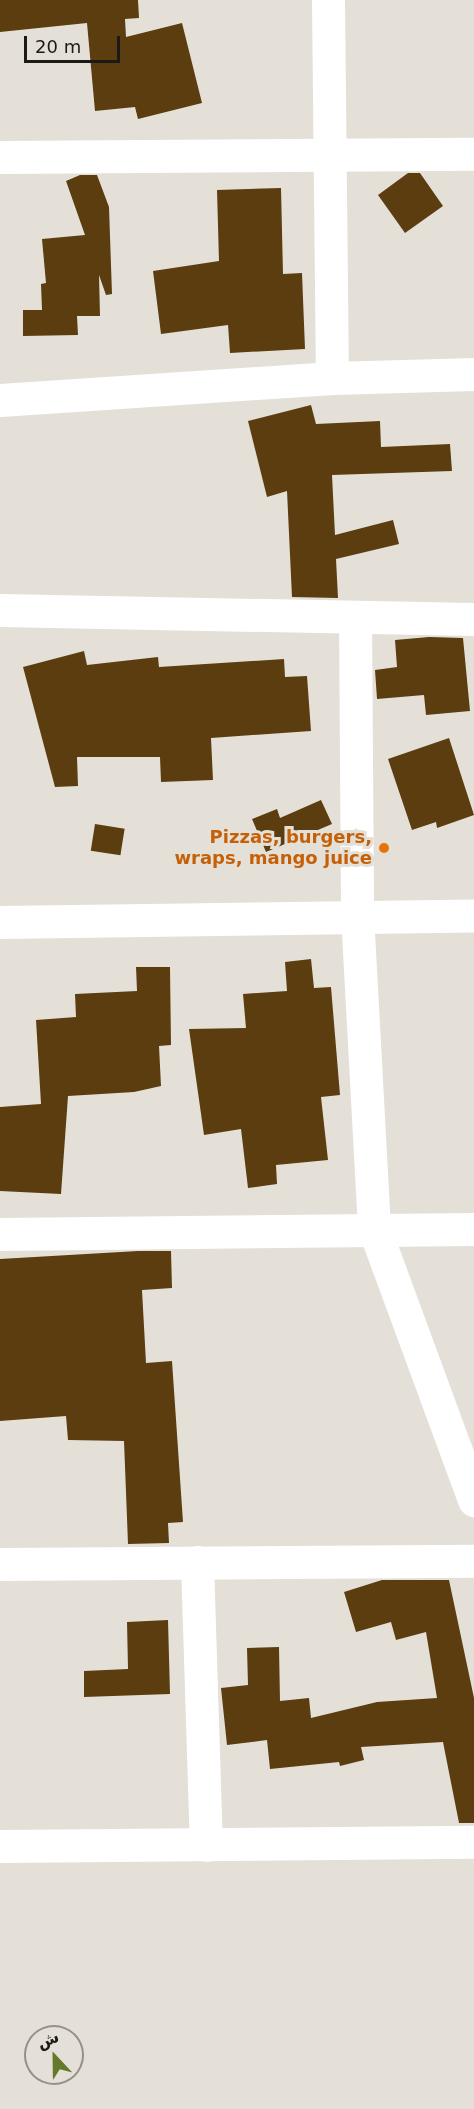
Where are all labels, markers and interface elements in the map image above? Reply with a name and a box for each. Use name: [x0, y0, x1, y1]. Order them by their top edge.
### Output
scale bar: [27, 24, 123, 62]
text: 20 m: [35, 36, 81, 57]
place label: Pizzas, burgers, wraps, mango juice: [174, 827, 372, 870]
marker: Pizzas, burgers, wraps, mango juice: [377, 841, 391, 855]
north arrow: [24, 2025, 84, 2085]
text: ش: [34, 2027, 62, 2053]

